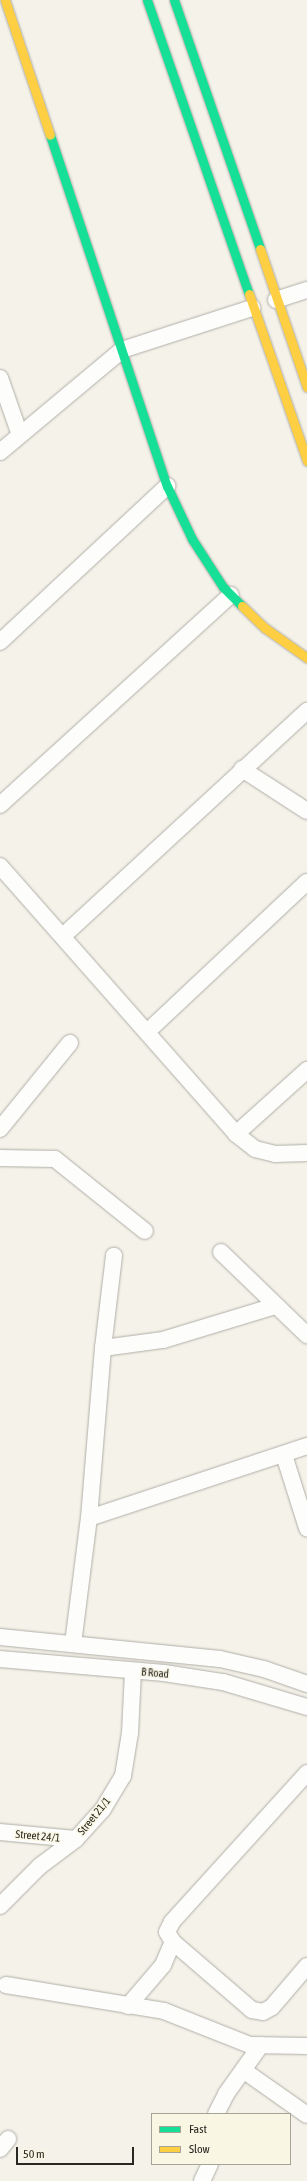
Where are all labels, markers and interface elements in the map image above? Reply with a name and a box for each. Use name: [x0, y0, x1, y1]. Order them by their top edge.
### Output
street label: B Road: [141, 1665, 169, 1681]
street label: Street 21/1: [75, 1794, 113, 1838]
street label: Street 24/1: [15, 1827, 61, 1845]
legend: [151, 2113, 291, 2165]
text: Fast: [189, 2122, 207, 2136]
scale bar: [18, 2139, 136, 2165]
text: Slow: [189, 2142, 210, 2156]
text: 50 m: [23, 2147, 45, 2161]

